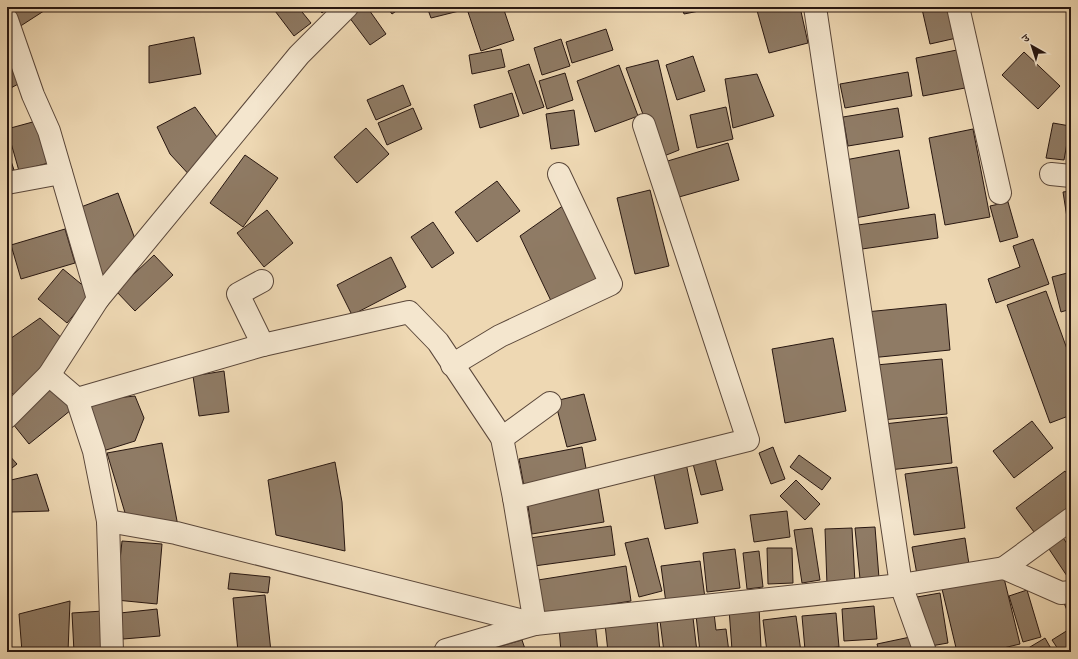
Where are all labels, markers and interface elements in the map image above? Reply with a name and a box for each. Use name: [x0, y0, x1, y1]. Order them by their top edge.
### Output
north arrow: [1012, 26, 1052, 66]
text: उ: [1018, 30, 1034, 47]

